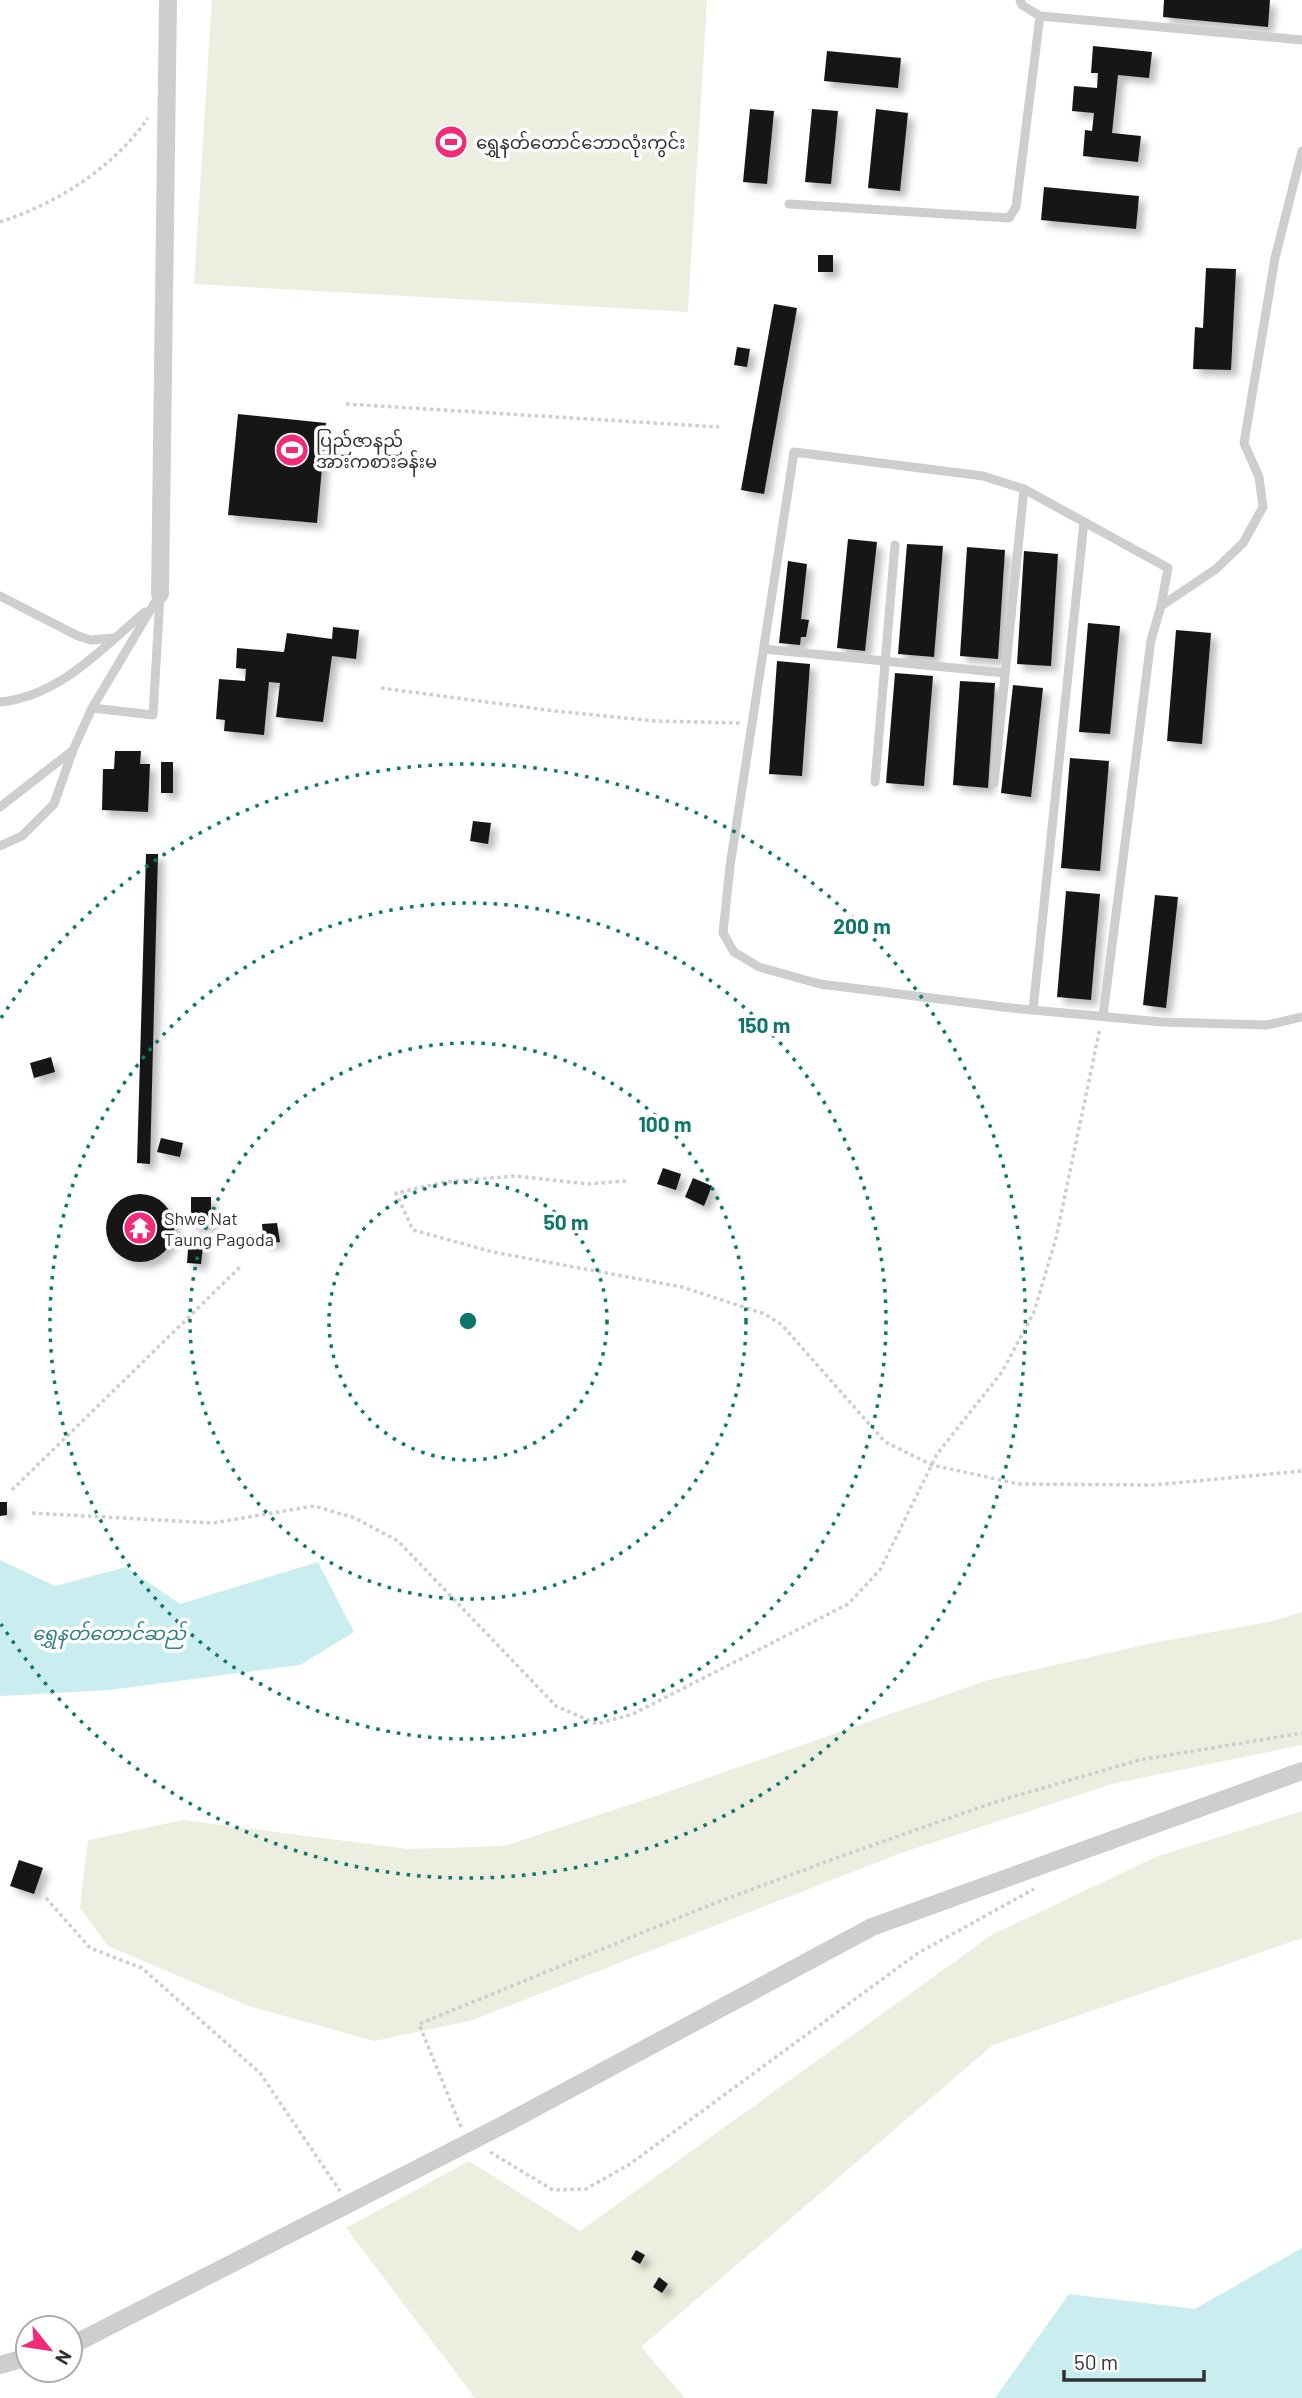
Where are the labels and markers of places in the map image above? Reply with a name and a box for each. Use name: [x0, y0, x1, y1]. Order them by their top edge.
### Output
sports icon: ရွှေနတ်တောင်ဘောလုံးကွင်း: [432, 123, 470, 161]
place label: ရွှေနတ်တောင်ဘောလုံးကွင်း: [476, 130, 685, 158]
place label: ပြည်ဇာနည် အားကစားခန်းမ: [316, 428, 437, 477]
sports icon: ပြည်ဇာနည် အားကစားခန်းမ: [273, 431, 311, 469]
place label: Shwe Nat Taung Pagoda: [164, 1207, 274, 1250]
temple icon: Shwe Nat Taung Pagoda: [121, 1209, 159, 1247]
centre of rings: [456, 1309, 480, 1333]

